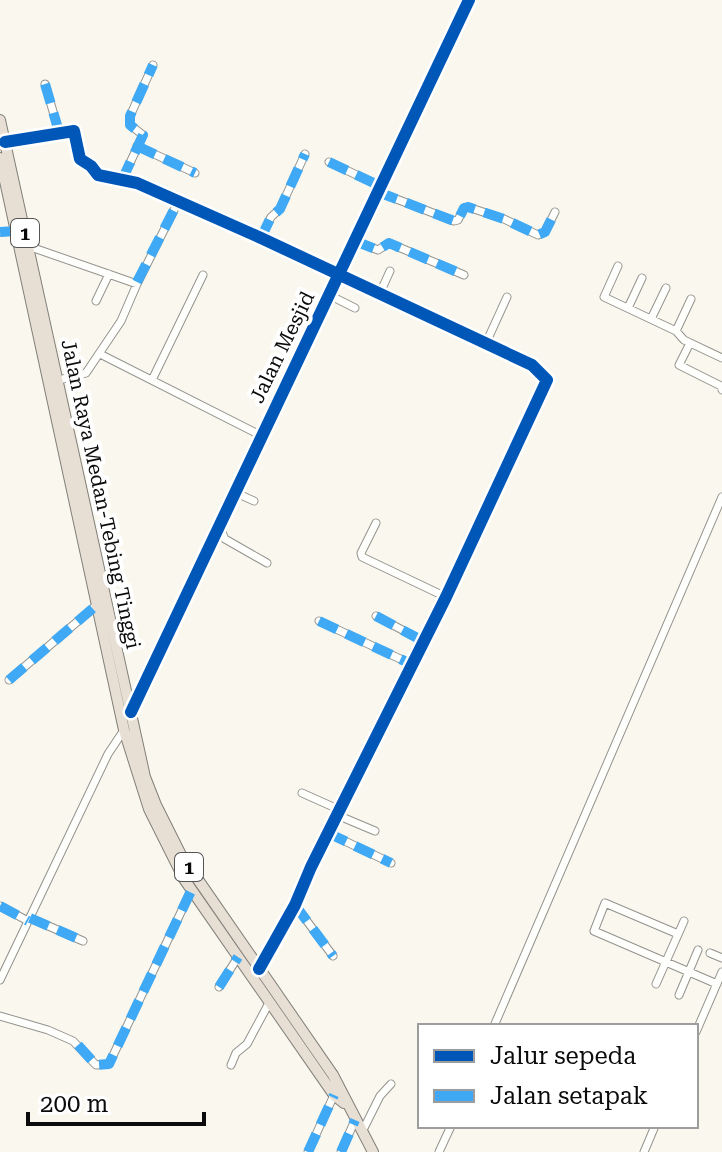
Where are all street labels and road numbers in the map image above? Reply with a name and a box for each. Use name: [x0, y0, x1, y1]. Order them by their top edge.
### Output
road number: 1: [11, 219, 39, 247]
street label: Jalan Mesjid: [245, 287, 319, 407]
street label: Jalan Raya Medan-Tebing Tinggi: [56, 337, 146, 651]
road number: 1: [175, 853, 203, 881]

